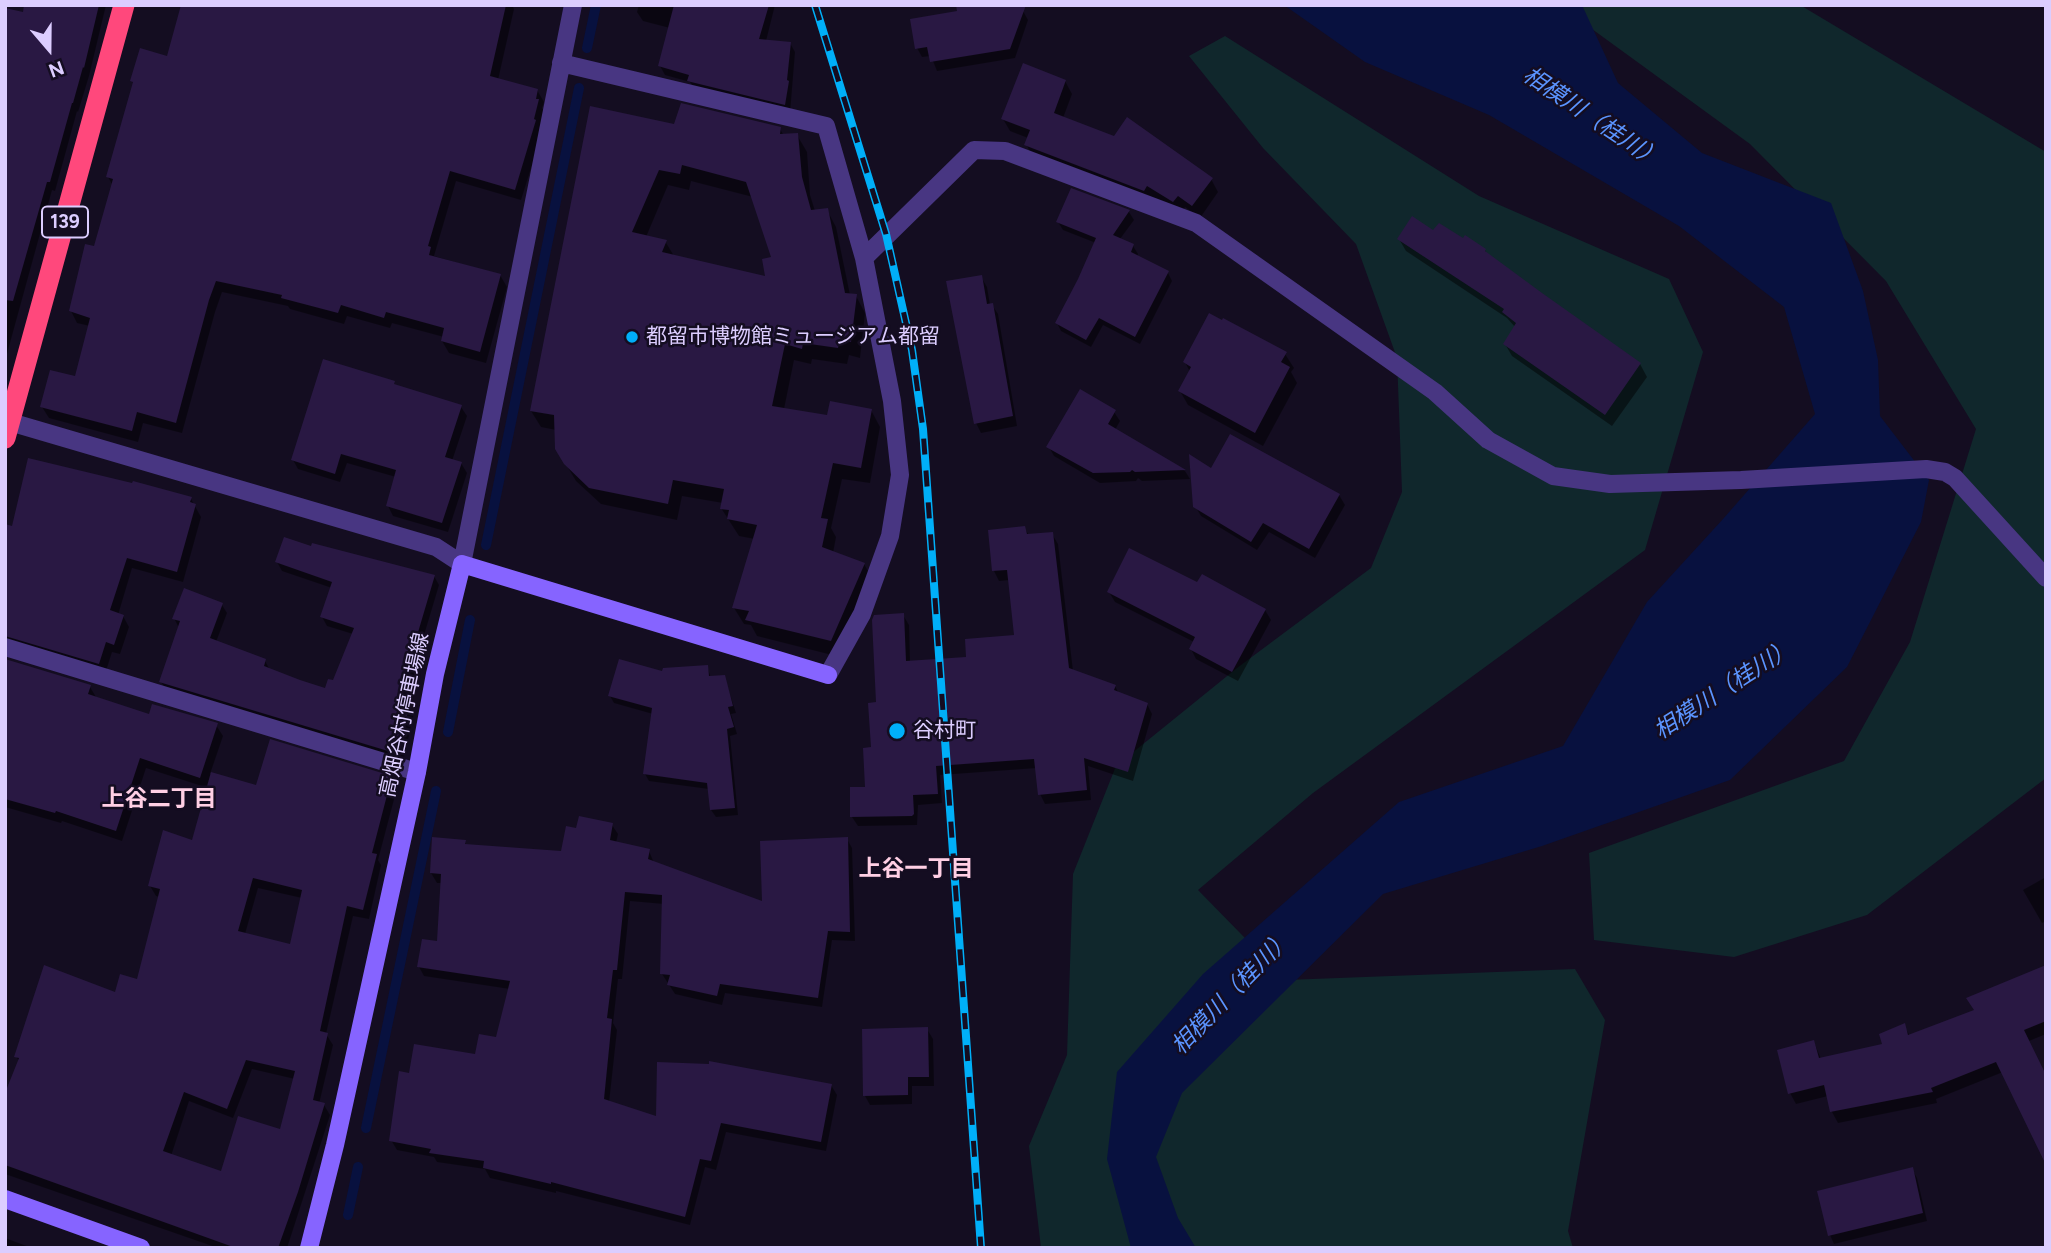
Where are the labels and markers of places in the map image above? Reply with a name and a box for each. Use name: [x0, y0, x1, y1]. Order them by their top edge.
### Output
place label: 都留市博物館ミュージアム都留: [646, 324, 940, 350]
marker: 都留市博物館ミュージアム都留: [624, 329, 640, 345]
place label: 谷村町: [913, 718, 976, 744]
marker: 谷村町: [887, 721, 907, 741]

